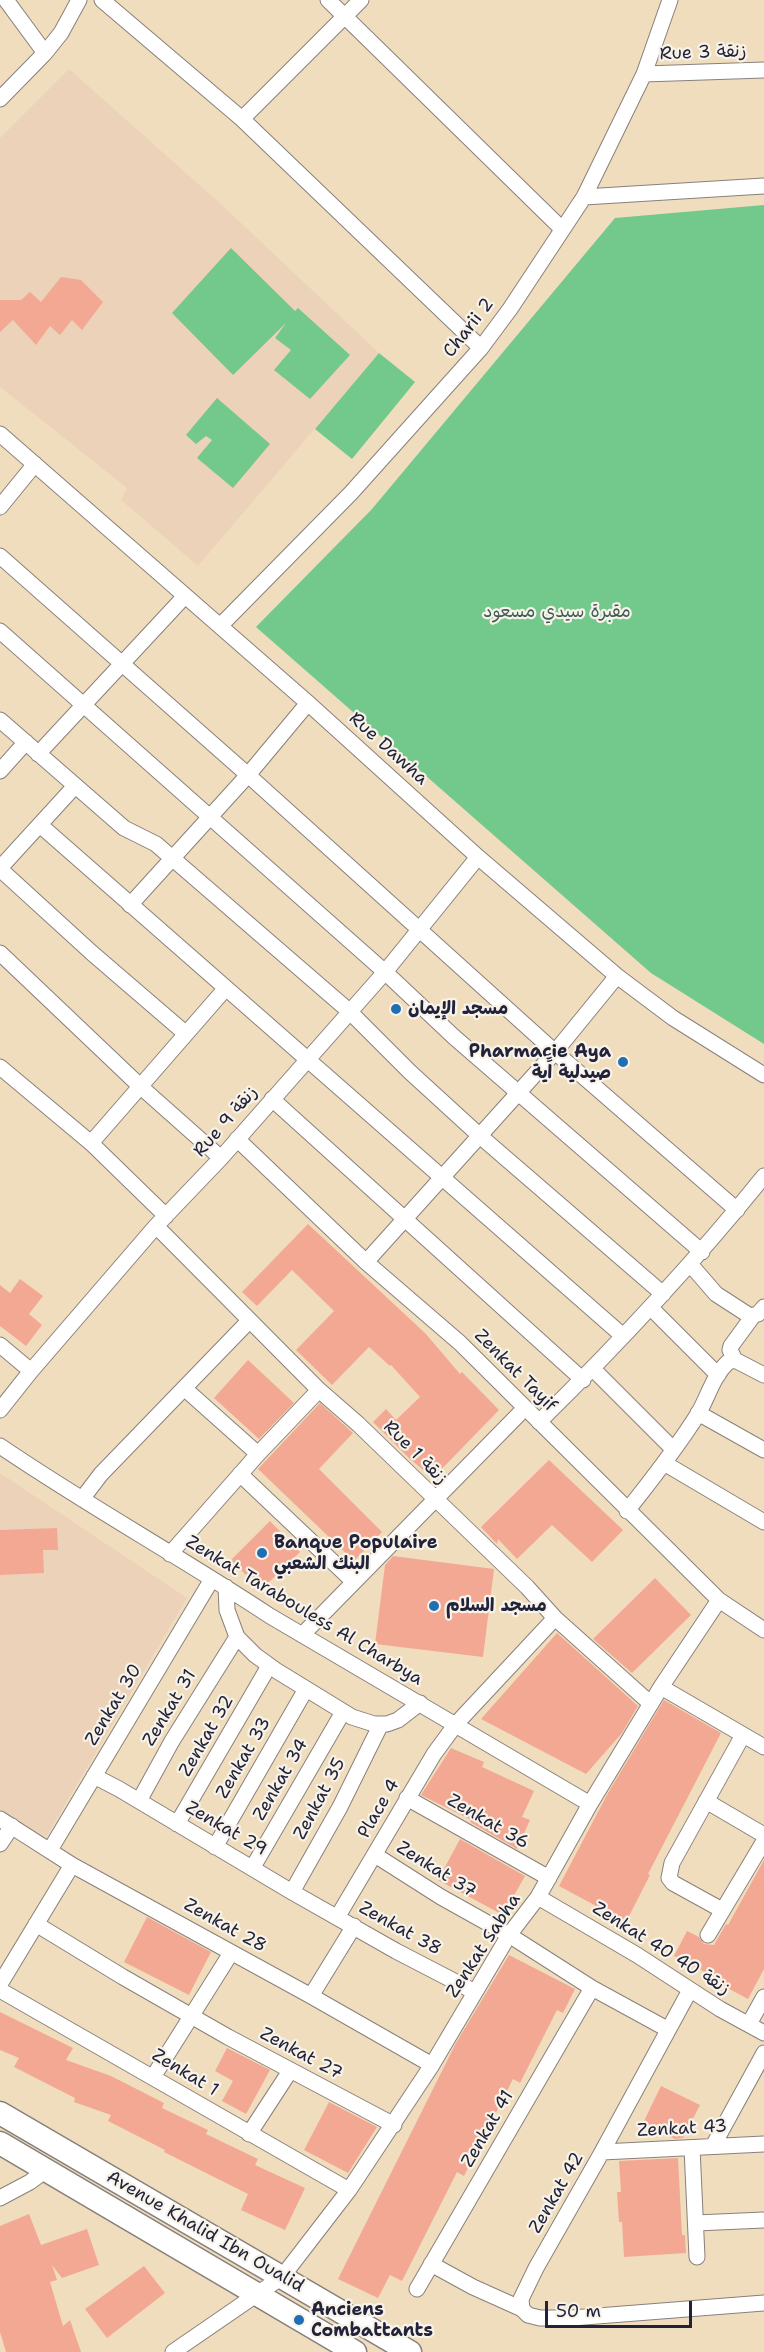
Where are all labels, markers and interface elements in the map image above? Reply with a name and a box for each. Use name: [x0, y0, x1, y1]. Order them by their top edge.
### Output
street label: Rue 3 زنقة: [659, 41, 747, 65]
street label: Charii 2: [439, 294, 499, 362]
park label: مقبرة سيدي مسعود: [483, 601, 631, 623]
street label: Rue Dawha: [344, 708, 432, 790]
place label: مسجد الإيمان: [408, 998, 508, 1020]
marker: مسجد الإيمان: [389, 1002, 403, 1016]
place label: Pharmacie Aya صيدلية اًية: [469, 1041, 611, 1084]
marker: Pharmacie Aya صيدلية اًية: [616, 1055, 630, 1069]
street label: Rue 9 زنقة: [189, 1082, 263, 1162]
street label: Zenkat Tayif: [469, 1325, 561, 1417]
street label: Rue 1 زنقة: [378, 1416, 452, 1490]
street label: Zenkat Tarabouless Al Charbya: [182, 1532, 426, 1690]
place label: Banque Populaire البنك الشعبي: [274, 1532, 437, 1574]
marker: Banque Populaire البنك الشعبي: [255, 1546, 269, 1560]
place label: مسجد السلام: [446, 1595, 547, 1617]
marker: مسجد السلام: [427, 1599, 441, 1613]
street label: Zenkat 30: [81, 1660, 147, 1750]
street label: Zenkat 31: [139, 1666, 201, 1750]
street label: Zenkat 32: [175, 1692, 239, 1780]
street label: Zenkat 33: [212, 1714, 276, 1802]
street label: Zenkat 34: [249, 1735, 313, 1825]
street label: Zenkat 35: [290, 1755, 350, 1843]
street label: Place 4: [353, 1776, 405, 1842]
street label: Zenkat 36: [443, 1790, 533, 1854]
street label: Zenkat 29: [181, 1797, 271, 1861]
street label: Zenkat 37: [392, 1837, 480, 1903]
street label: Zenkat Sabha: [442, 1890, 526, 2002]
street label: Zenkat 28: [180, 1895, 270, 1957]
street label: Zenkat 38: [355, 1898, 445, 1960]
street label: Zenkat 40 زنقة 40: [588, 1898, 734, 2000]
street label: Zenkat 27: [256, 2023, 346, 2085]
street label: Zenkat 1: [148, 2045, 222, 2101]
street label: Zenkat 41: [457, 2087, 519, 2171]
street label: Zenkat 43: [636, 2116, 728, 2142]
street label: Zenkat 42: [525, 2149, 589, 2237]
street label: Avenue Khalid Ibn Oualid: [102, 2167, 308, 2297]
scale bar: [548, 2289, 695, 2327]
place label: Anciens Combattants: [311, 2299, 433, 2342]
text: 50 m: [556, 2299, 601, 2323]
marker: Anciens Combattants: [292, 2313, 306, 2327]

